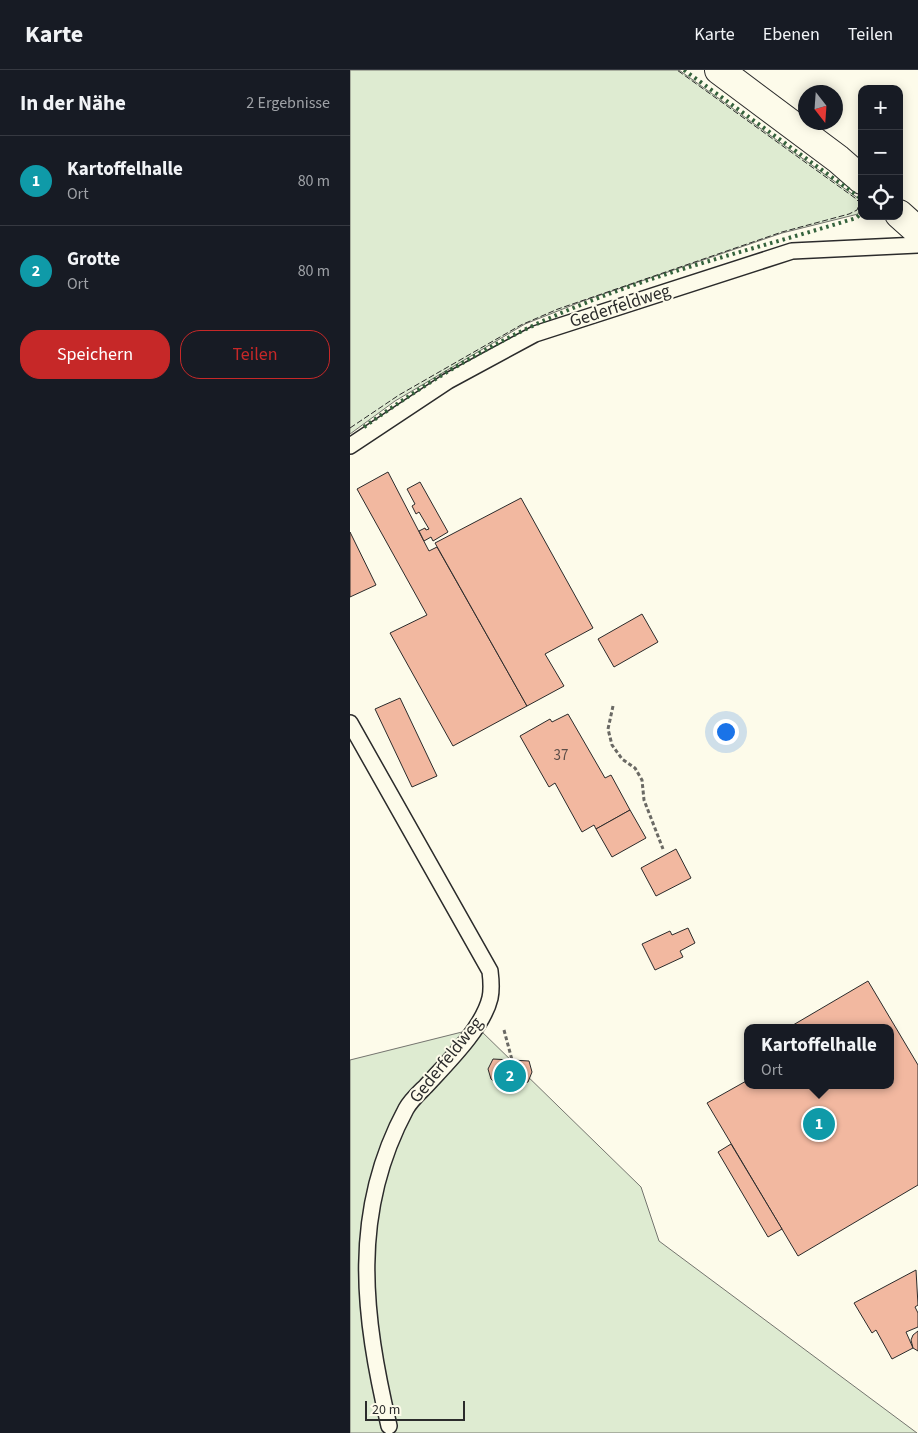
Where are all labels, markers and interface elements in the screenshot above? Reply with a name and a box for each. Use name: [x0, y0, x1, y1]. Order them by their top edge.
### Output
text: Karte: [25, 17, 83, 52]
text: Karte: [694, 22, 735, 47]
text: Ebenen: [763, 22, 820, 47]
text: Teilen: [848, 22, 893, 47]
north arrow: [798, 85, 843, 130]
map controls: [858, 85, 903, 220]
button: +: [858, 85, 903, 130]
text: In der Nähe: [20, 88, 126, 118]
text: 2 Ergebnisse: [246, 92, 330, 114]
button: −: [858, 130, 903, 175]
text: Kartoffelhalle: [67, 156, 183, 183]
text: 1: [32, 170, 40, 192]
text: 80 m: [298, 170, 330, 192]
button: locate: [858, 175, 903, 220]
text: Ort: [67, 183, 89, 205]
text: Grotte: [67, 246, 120, 273]
text: 2: [32, 260, 40, 282]
text: 80 m: [298, 260, 330, 282]
text: Ort: [67, 273, 89, 295]
street label: Gederfeldweg: [566, 278, 674, 334]
button: Speichern: [20, 330, 170, 379]
button: Teilen: [180, 330, 330, 379]
your location: [713, 719, 739, 745]
house number: 37: [554, 745, 568, 766]
street label: Gederfeldweg: [403, 1012, 489, 1108]
popup: [744, 1024, 894, 1089]
text: Kartoffelhalle: [761, 1032, 877, 1059]
pin: 2: [494, 1057, 526, 1095]
text: Ort: [761, 1059, 783, 1081]
pin: 1: [803, 1105, 835, 1143]
scale bar: [365, 1398, 465, 1421]
text: 20 m: [372, 1400, 400, 1420]

